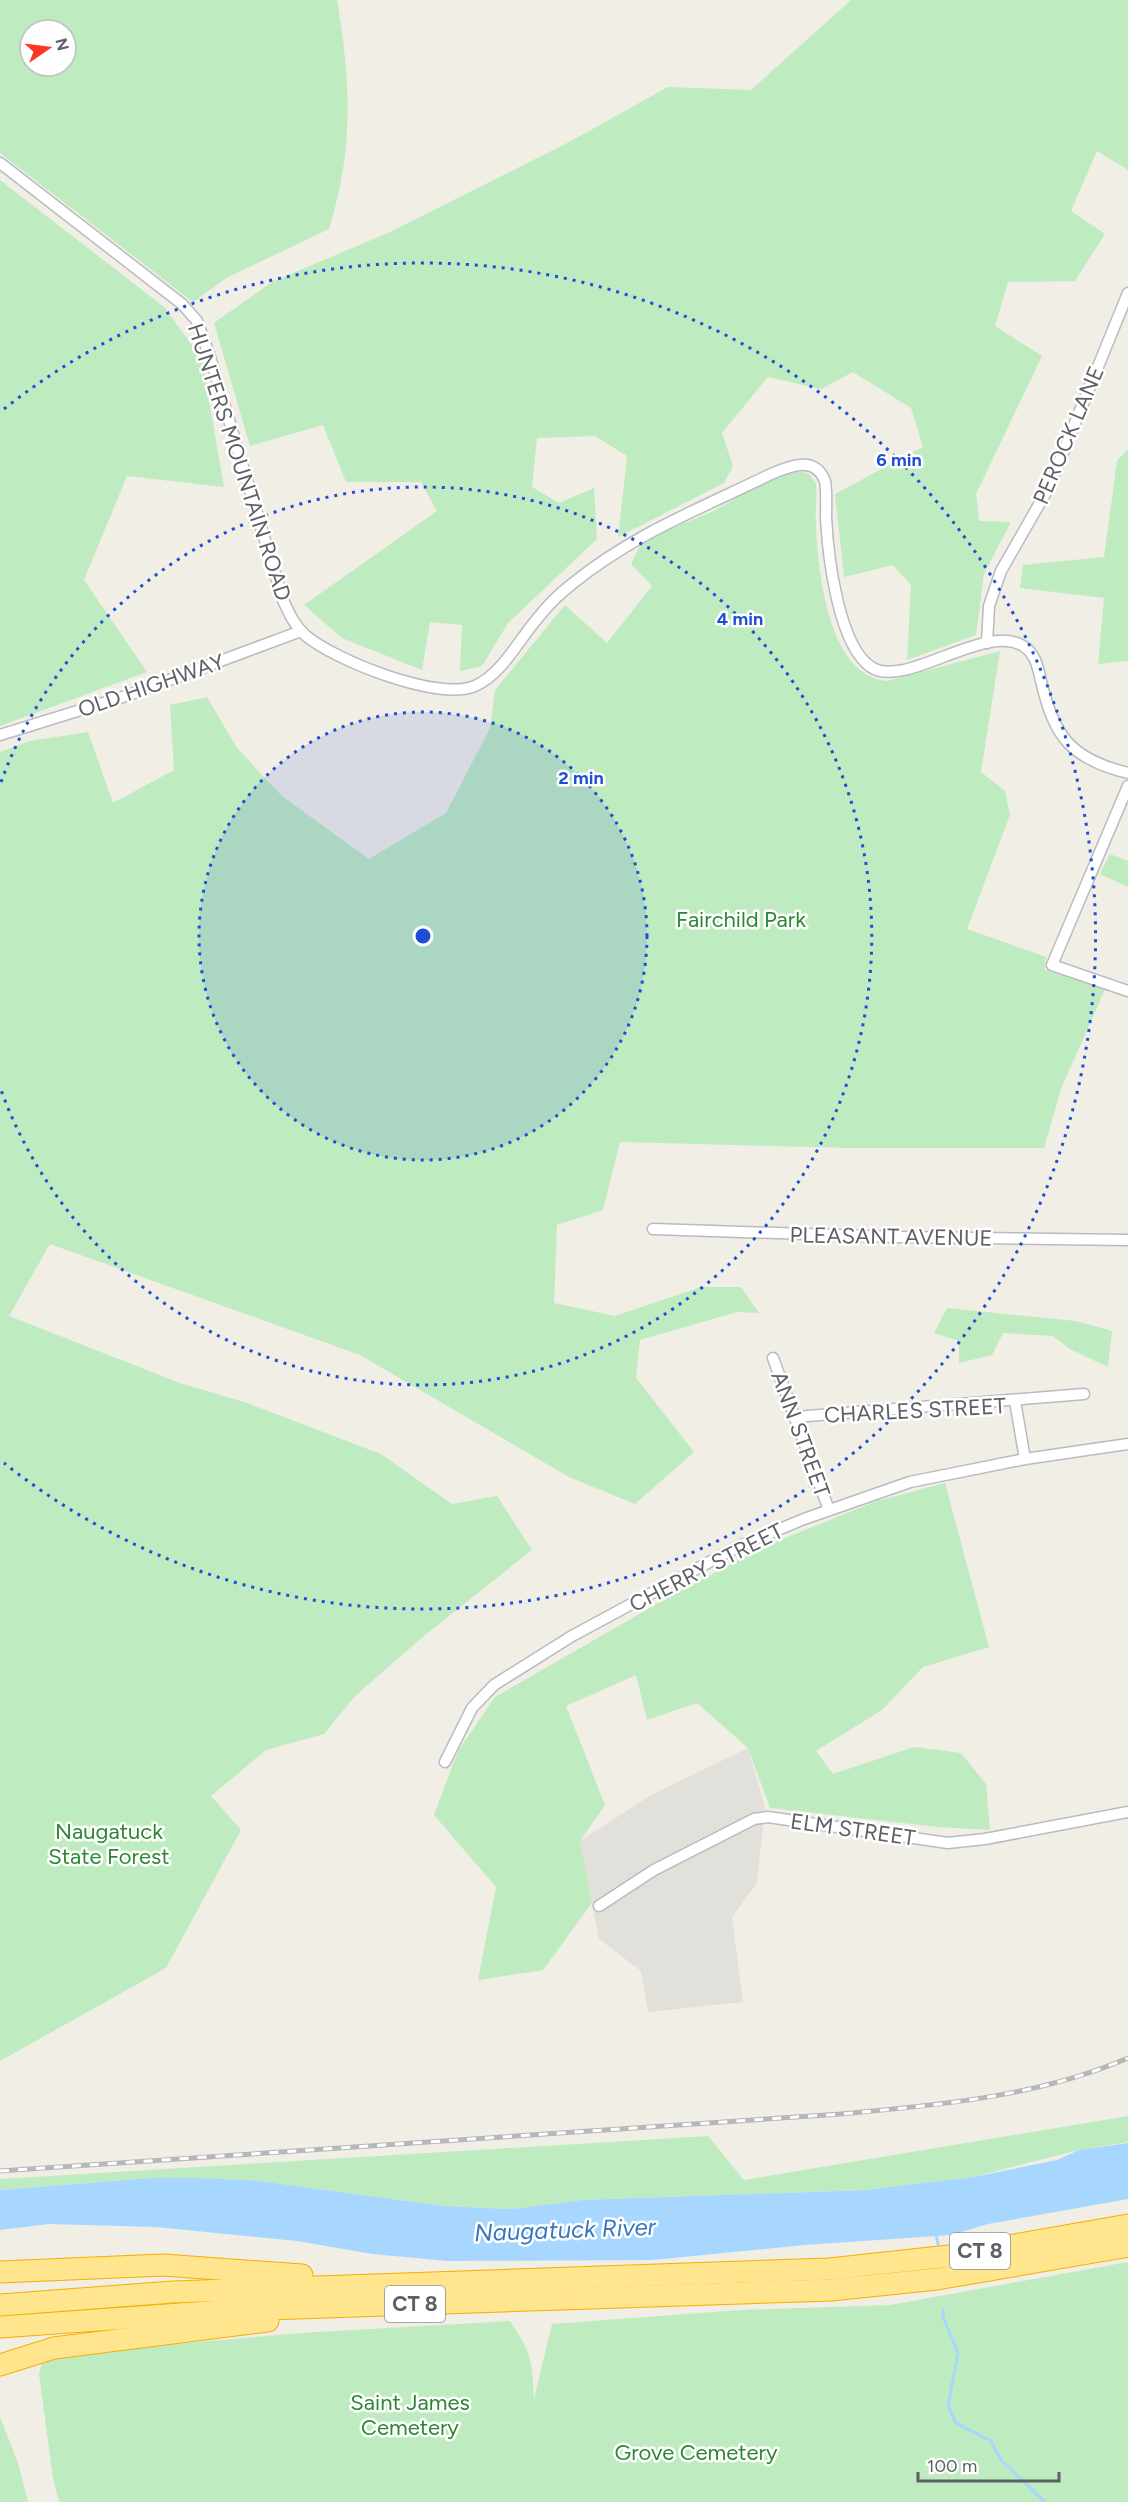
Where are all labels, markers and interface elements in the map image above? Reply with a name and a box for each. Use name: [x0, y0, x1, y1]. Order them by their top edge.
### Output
north arrow: [18, 18, 78, 78]
text: N: [51, 36, 73, 53]
street label: HUNTERS MOUNTAIN ROAD: [182, 320, 297, 604]
street label: PEROCK LANE: [1027, 362, 1110, 508]
text: 6 min: [876, 449, 922, 471]
text: 4 min: [717, 608, 763, 630]
street label: OLD HIGHWAY: [74, 648, 229, 723]
text: 2 min: [558, 767, 604, 789]
park label: Fairchild Park: [676, 906, 806, 933]
centre of rings: [413, 926, 433, 946]
street label: PLEASANT AVENUE: [789, 1221, 993, 1252]
street label: ANN STREET: [765, 1368, 836, 1501]
street label: CHARLES STREET: [823, 1392, 1007, 1429]
street label: CHERRY STREET: [625, 1517, 788, 1618]
street label: ELM STREET: [789, 1807, 917, 1852]
park label: Naugatuck State Forest: [48, 1818, 170, 1870]
water label: Naugatuck River: [474, 2212, 657, 2247]
road number: CT 8: [950, 2233, 1010, 2269]
road number: CT 8: [385, 2286, 445, 2322]
park label: Saint James Cemetery: [350, 2389, 470, 2441]
park label: Grove Cemetery: [614, 2439, 778, 2466]
scale bar: [918, 2445, 1059, 2483]
text: 100 m: [927, 2455, 977, 2477]

